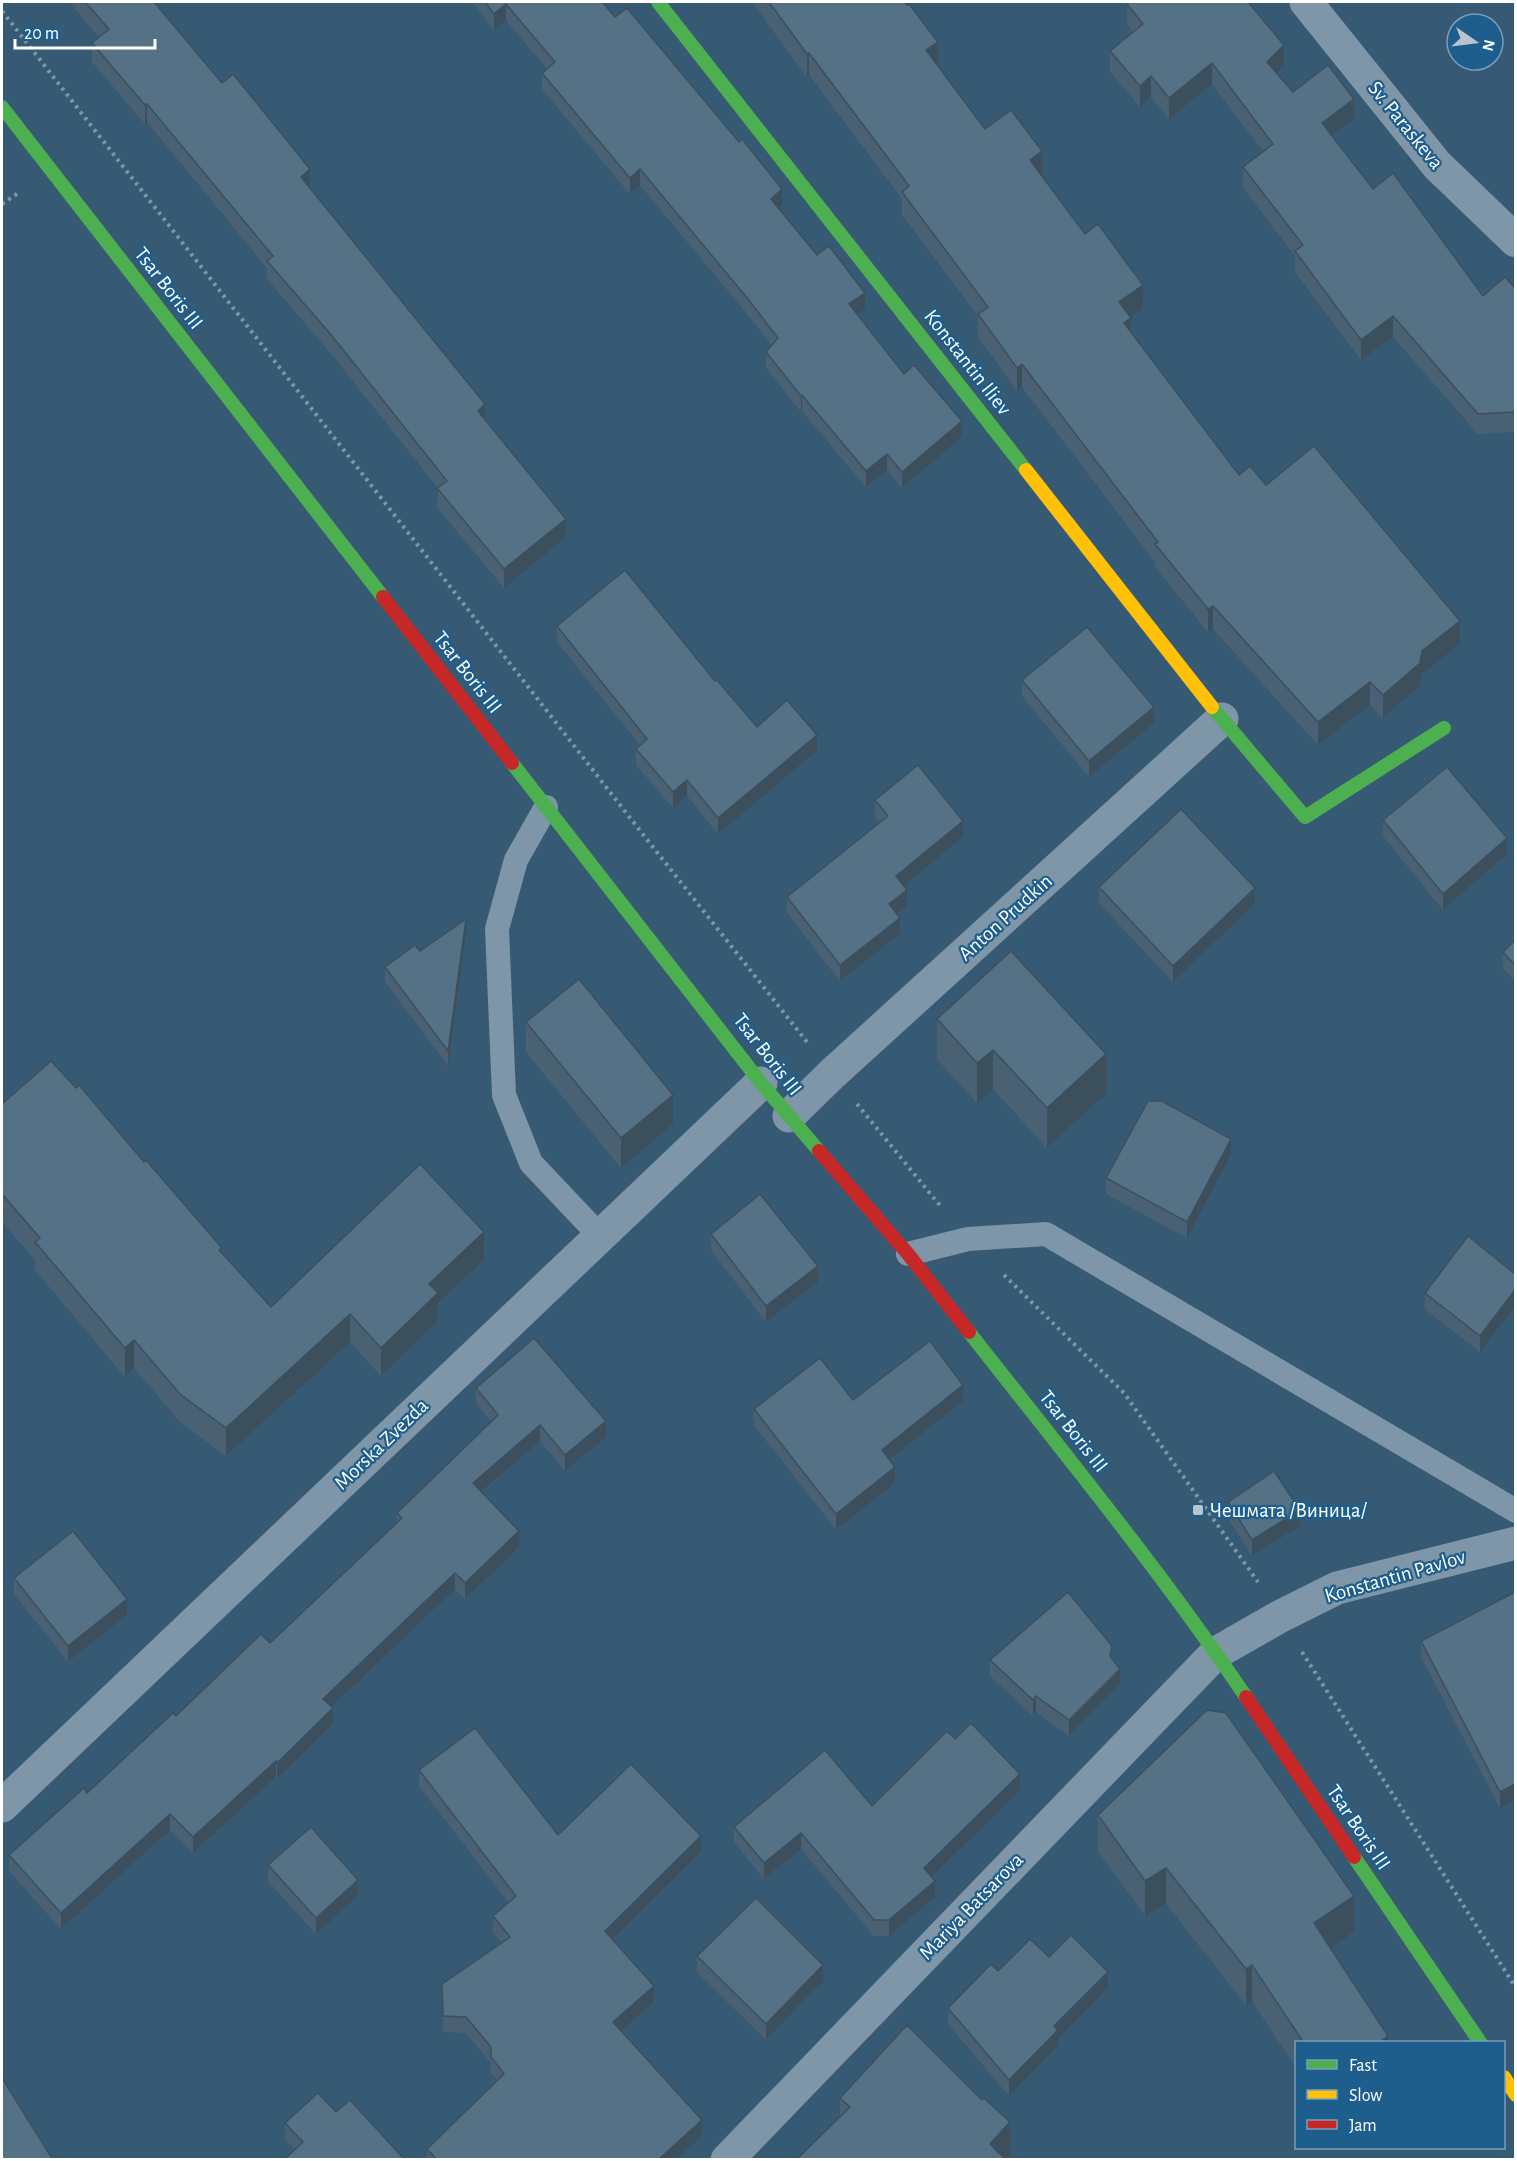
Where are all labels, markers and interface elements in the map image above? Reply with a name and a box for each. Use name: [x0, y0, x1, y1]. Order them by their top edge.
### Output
scale bar: [15, 12, 154, 50]
north arrow: [1445, 12, 1505, 72]
text: 20 m: [24, 25, 59, 43]
text: N: [1479, 38, 1498, 53]
street label: Sv. Paraskeva: [1364, 77, 1447, 173]
street label: Tsar Boris III: [130, 243, 207, 333]
street label: Konstantin Iliev: [920, 306, 1015, 419]
street label: Tsar Boris III: [429, 627, 506, 717]
street label: Anton Prudkin: [954, 870, 1056, 965]
street label: Tsar Boris III: [729, 1009, 806, 1099]
street label: Tsar Boris III: [1035, 1386, 1112, 1476]
street label: Morska Zvezda: [331, 1395, 432, 1494]
place label: Чешмата /Виница/: [1210, 1500, 1368, 1521]
marker: Чешмата /Виница/: [1191, 1503, 1205, 1517]
street label: Konstantin Pavlov: [1322, 1546, 1468, 1607]
street label: Tsar Boris III: [1323, 1781, 1395, 1874]
street label: Mariya Batsarova: [915, 1849, 1028, 1964]
legend: [1295, 2041, 1505, 2149]
text: Fast: [1349, 2057, 1377, 2075]
text: Slow: [1349, 2087, 1382, 2105]
text: Jam: [1349, 2117, 1377, 2135]

